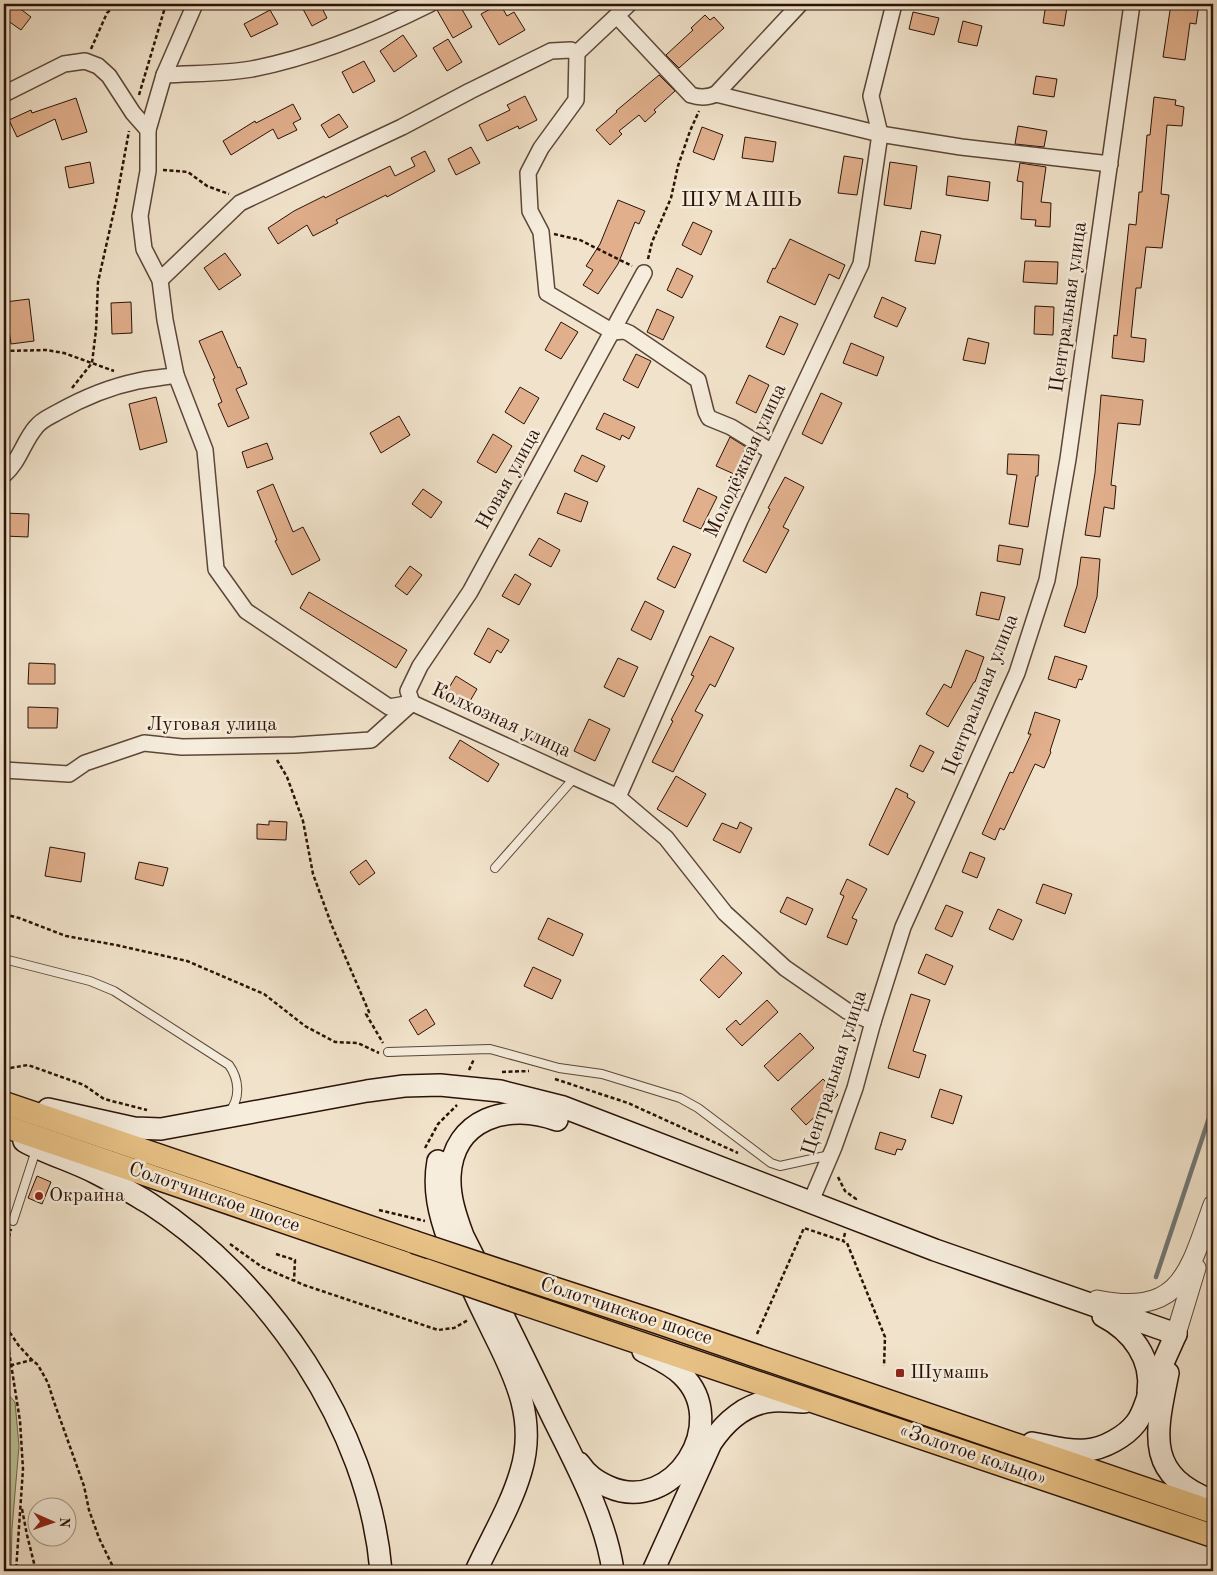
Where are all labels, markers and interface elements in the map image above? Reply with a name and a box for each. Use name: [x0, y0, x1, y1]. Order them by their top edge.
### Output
district label: ШУМАШЬ: [681, 189, 803, 211]
street label: Центральная улица: [1047, 220, 1091, 394]
street label: Молодёжная улица: [702, 381, 791, 541]
street label: Новая улица: [473, 425, 545, 533]
street label: Центральная улица: [939, 611, 1023, 779]
street label: Колхозная улица: [428, 680, 574, 762]
street label: Луговая улица: [147, 715, 277, 735]
street label: Центральная улица: [799, 988, 871, 1158]
street label: Солотчинское шоссе: [126, 1159, 302, 1237]
place label: Окраина: [49, 1186, 125, 1206]
marker: Окраина: [33, 1190, 45, 1202]
street label: Солотчинское шоссе: [537, 1275, 715, 1349]
place label: Шумашь: [910, 1363, 989, 1383]
marker: Шумашь: [894, 1367, 906, 1379]
street label: «Золотое кольцо»: [896, 1420, 1050, 1490]
north arrow: [28, 1498, 78, 1548]
text: N: [57, 1517, 71, 1528]

